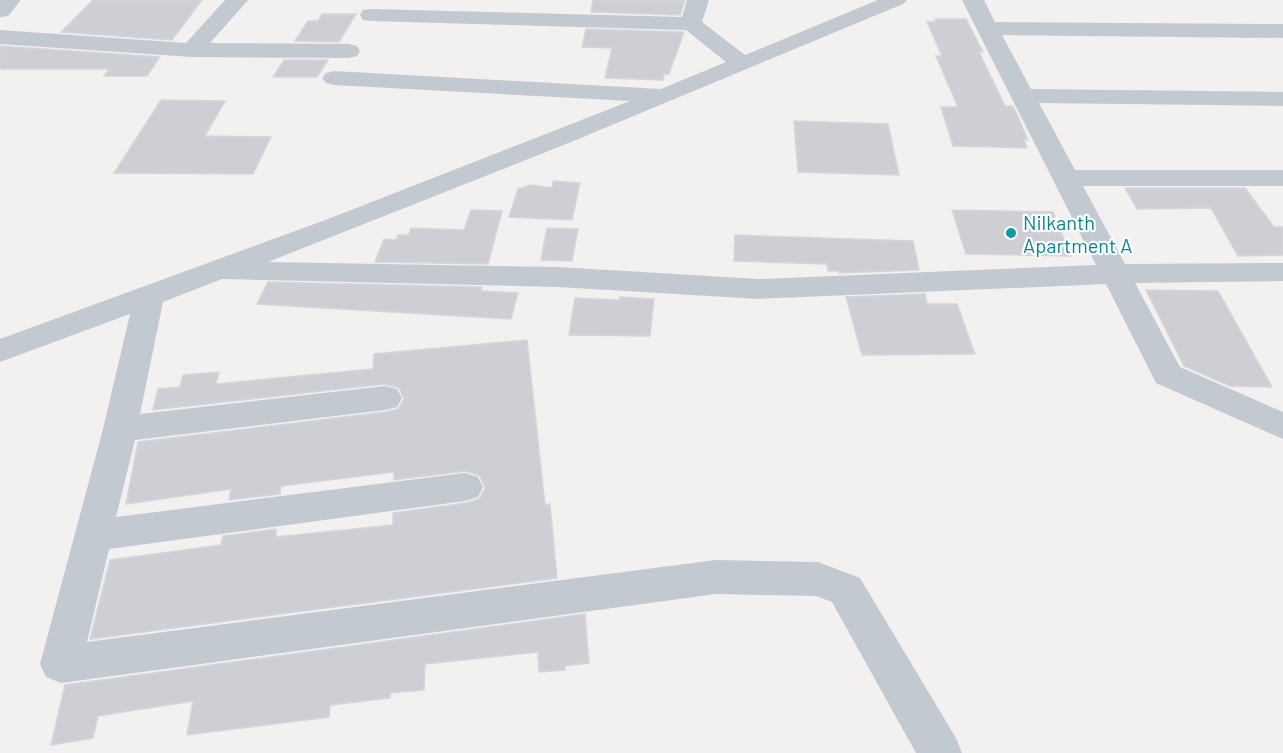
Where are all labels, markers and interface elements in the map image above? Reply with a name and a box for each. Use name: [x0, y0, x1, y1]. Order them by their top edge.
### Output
place label: Nilkanth Apartment A: [1023, 210, 1133, 257]
marker: Nilkanth Apartment A: [1004, 226, 1018, 240]

